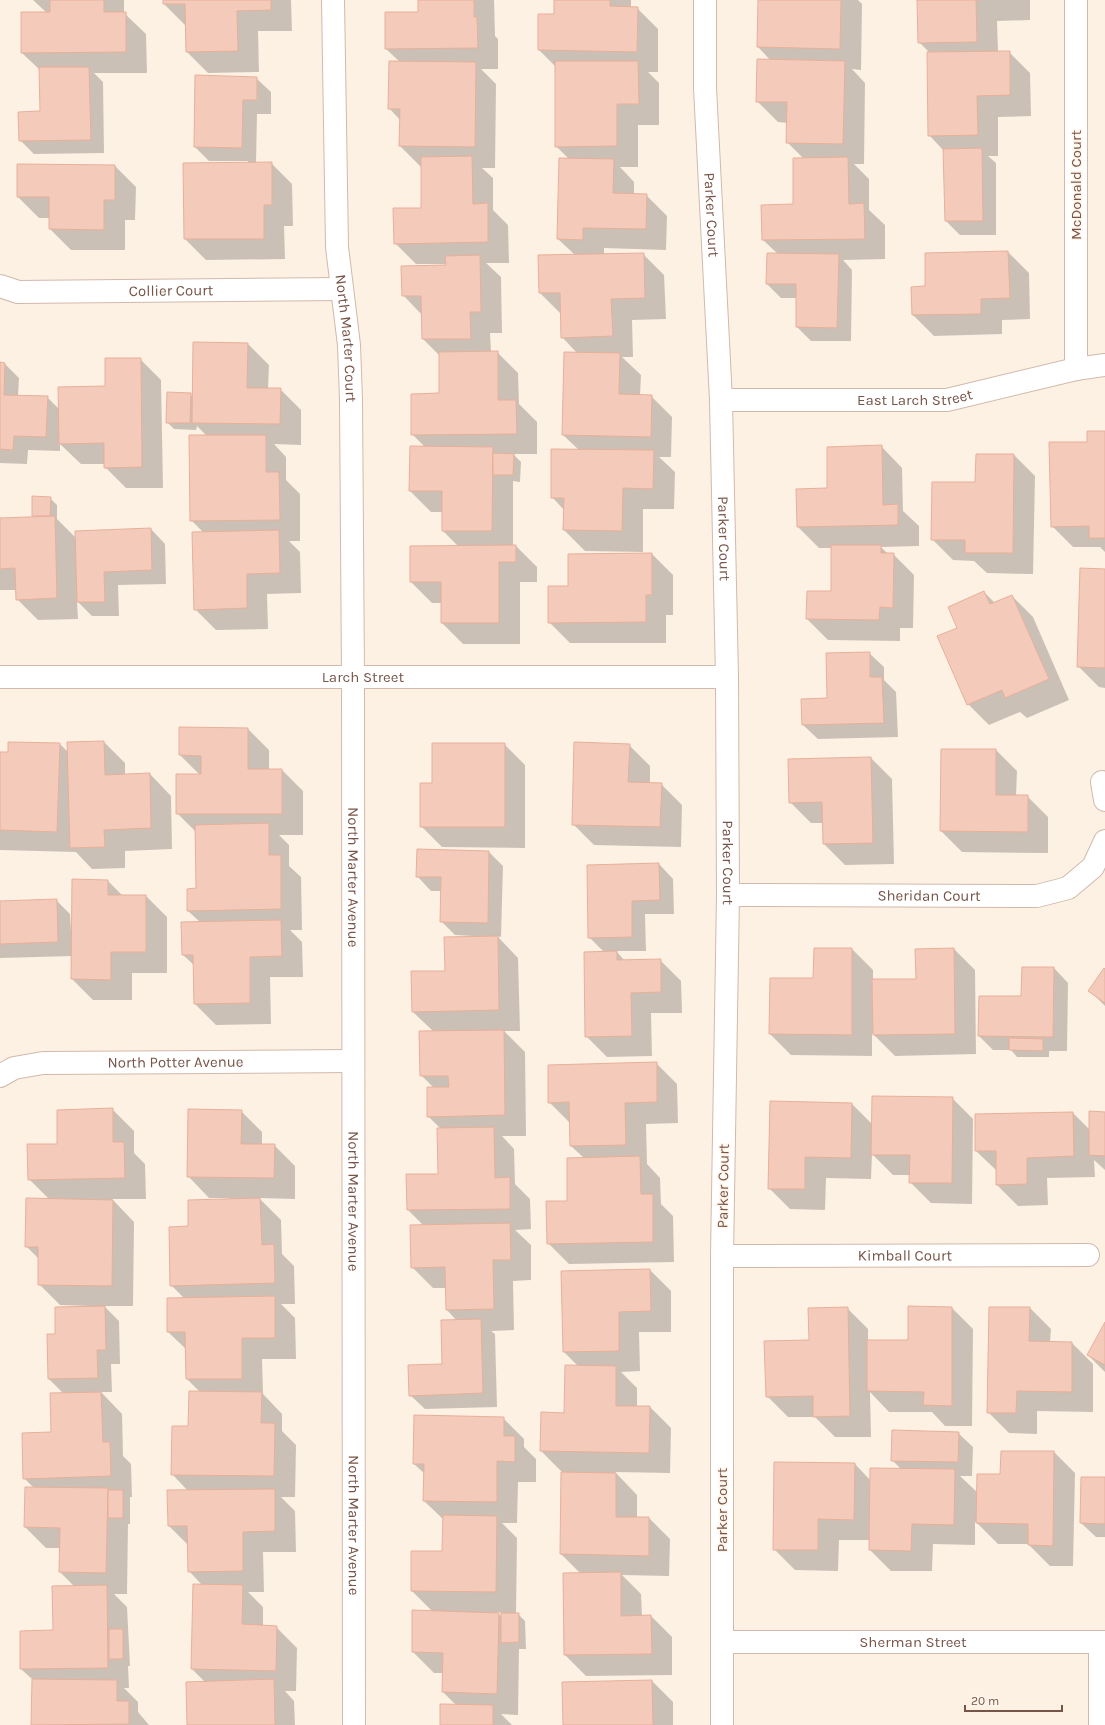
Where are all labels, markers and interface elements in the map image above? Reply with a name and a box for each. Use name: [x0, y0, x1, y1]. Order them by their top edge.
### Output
street label: McDonald Court: [1067, 130, 1085, 240]
street label: Parker Court: [700, 172, 723, 258]
street label: North Marter Court: [331, 273, 360, 403]
street label: Collier Court: [129, 281, 214, 300]
street label: East Larch Street: [857, 385, 975, 409]
street label: Parker Court: [714, 496, 734, 581]
street label: Larch Street: [322, 668, 405, 686]
street label: North Marter Avenue: [344, 807, 362, 947]
street label: Parker Court: [719, 820, 737, 905]
street label: Sheridan Court: [877, 886, 981, 905]
street label: North Potter Avenue: [107, 1053, 244, 1072]
street label: North Marter Avenue: [344, 1131, 363, 1271]
street label: Parker Court: [713, 1143, 733, 1228]
street label: Kimball Court: [858, 1246, 953, 1265]
street label: North Marter Avenue: [345, 1455, 363, 1595]
street label: Parker Court: [713, 1467, 731, 1552]
street label: Sherman Street: [859, 1633, 967, 1651]
scale bar: [965, 1687, 1062, 1713]
text: 20 m: [971, 1694, 999, 1708]

